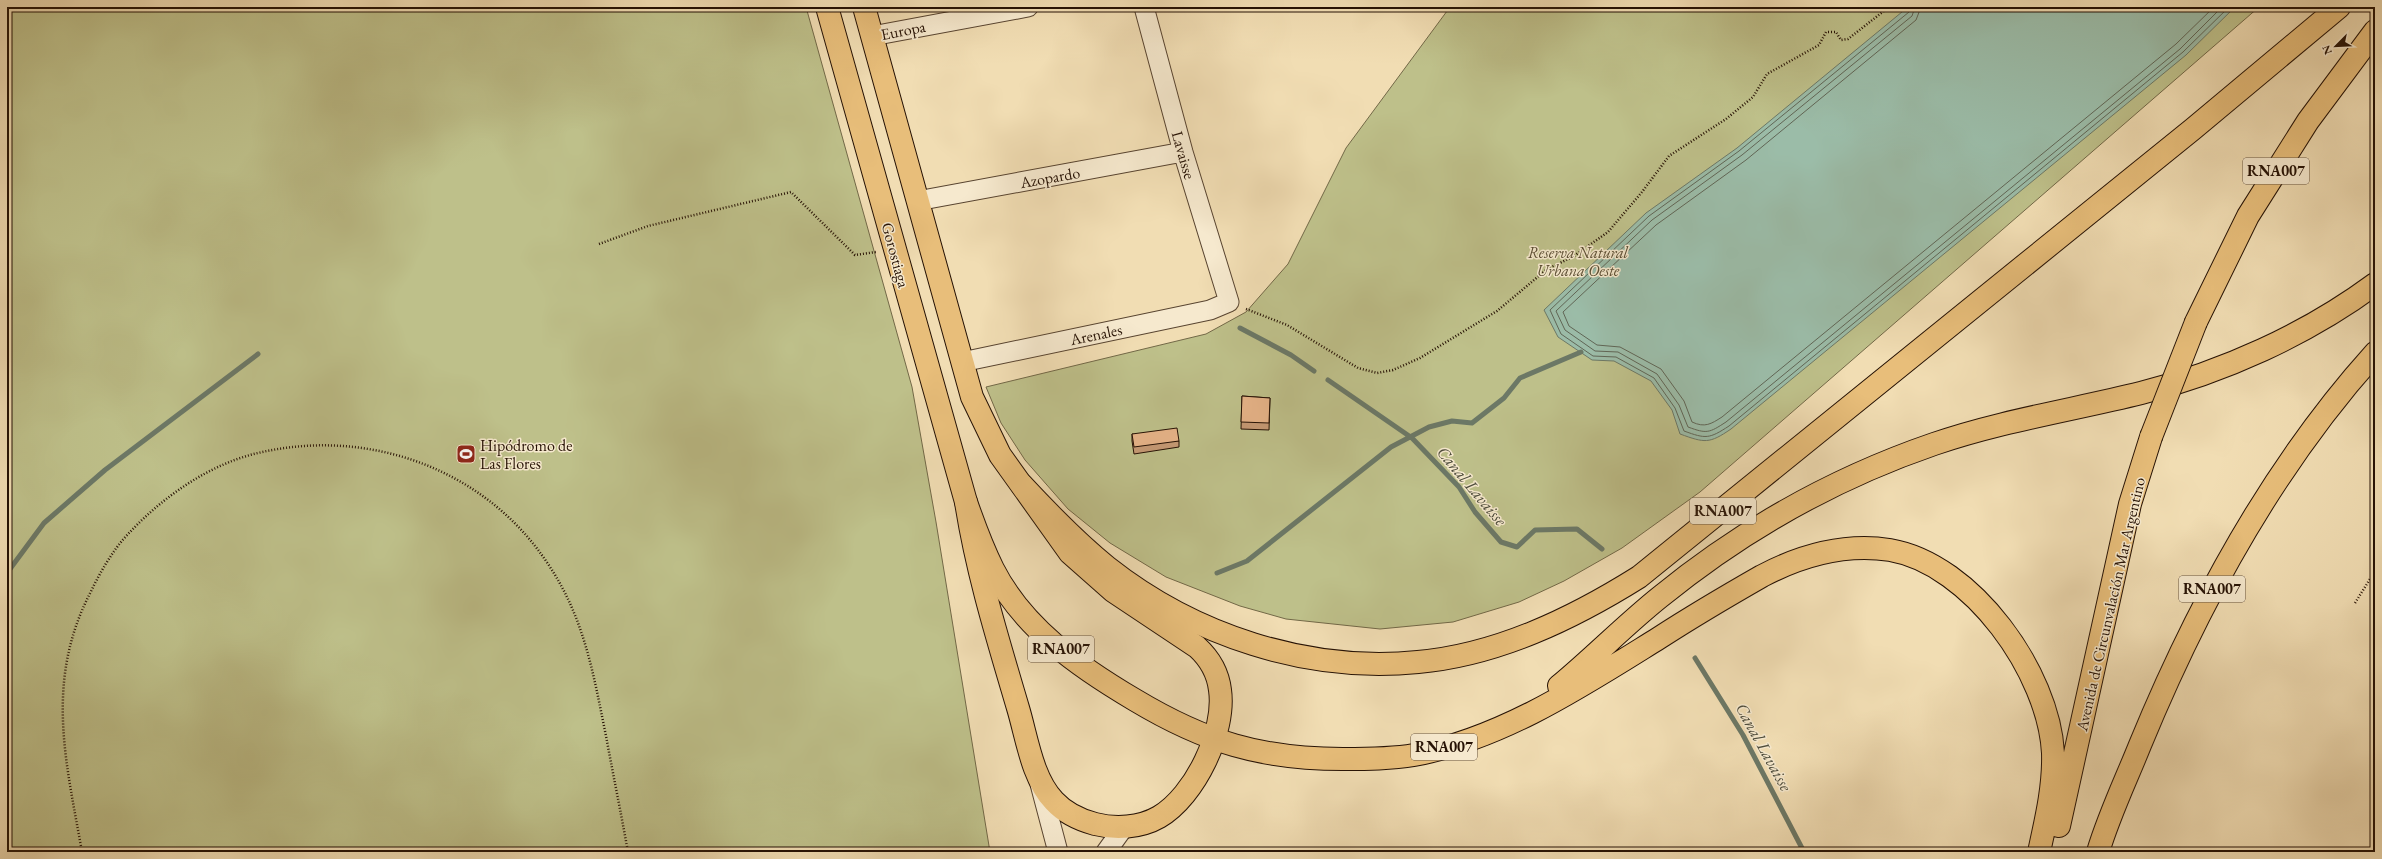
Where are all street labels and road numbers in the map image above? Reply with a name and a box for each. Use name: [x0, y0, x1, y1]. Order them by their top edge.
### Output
street label: Europa: [879, 16, 928, 45]
street label: Lavaisse: [1167, 129, 1200, 182]
road number: RNA007: [2243, 158, 2309, 184]
street label: Azopardo: [1018, 162, 1082, 193]
street label: Gorostiaga: [877, 220, 914, 291]
street label: Arenales: [1067, 319, 1124, 350]
street label: Avenida de Circunvalación Mar Argentino: [2071, 475, 2150, 734]
road number: RNA007: [1690, 498, 1756, 524]
road number: RNA007: [2179, 576, 2245, 602]
road number: RNA007: [1028, 636, 1094, 662]
road number: RNA007: [1411, 734, 1477, 760]

